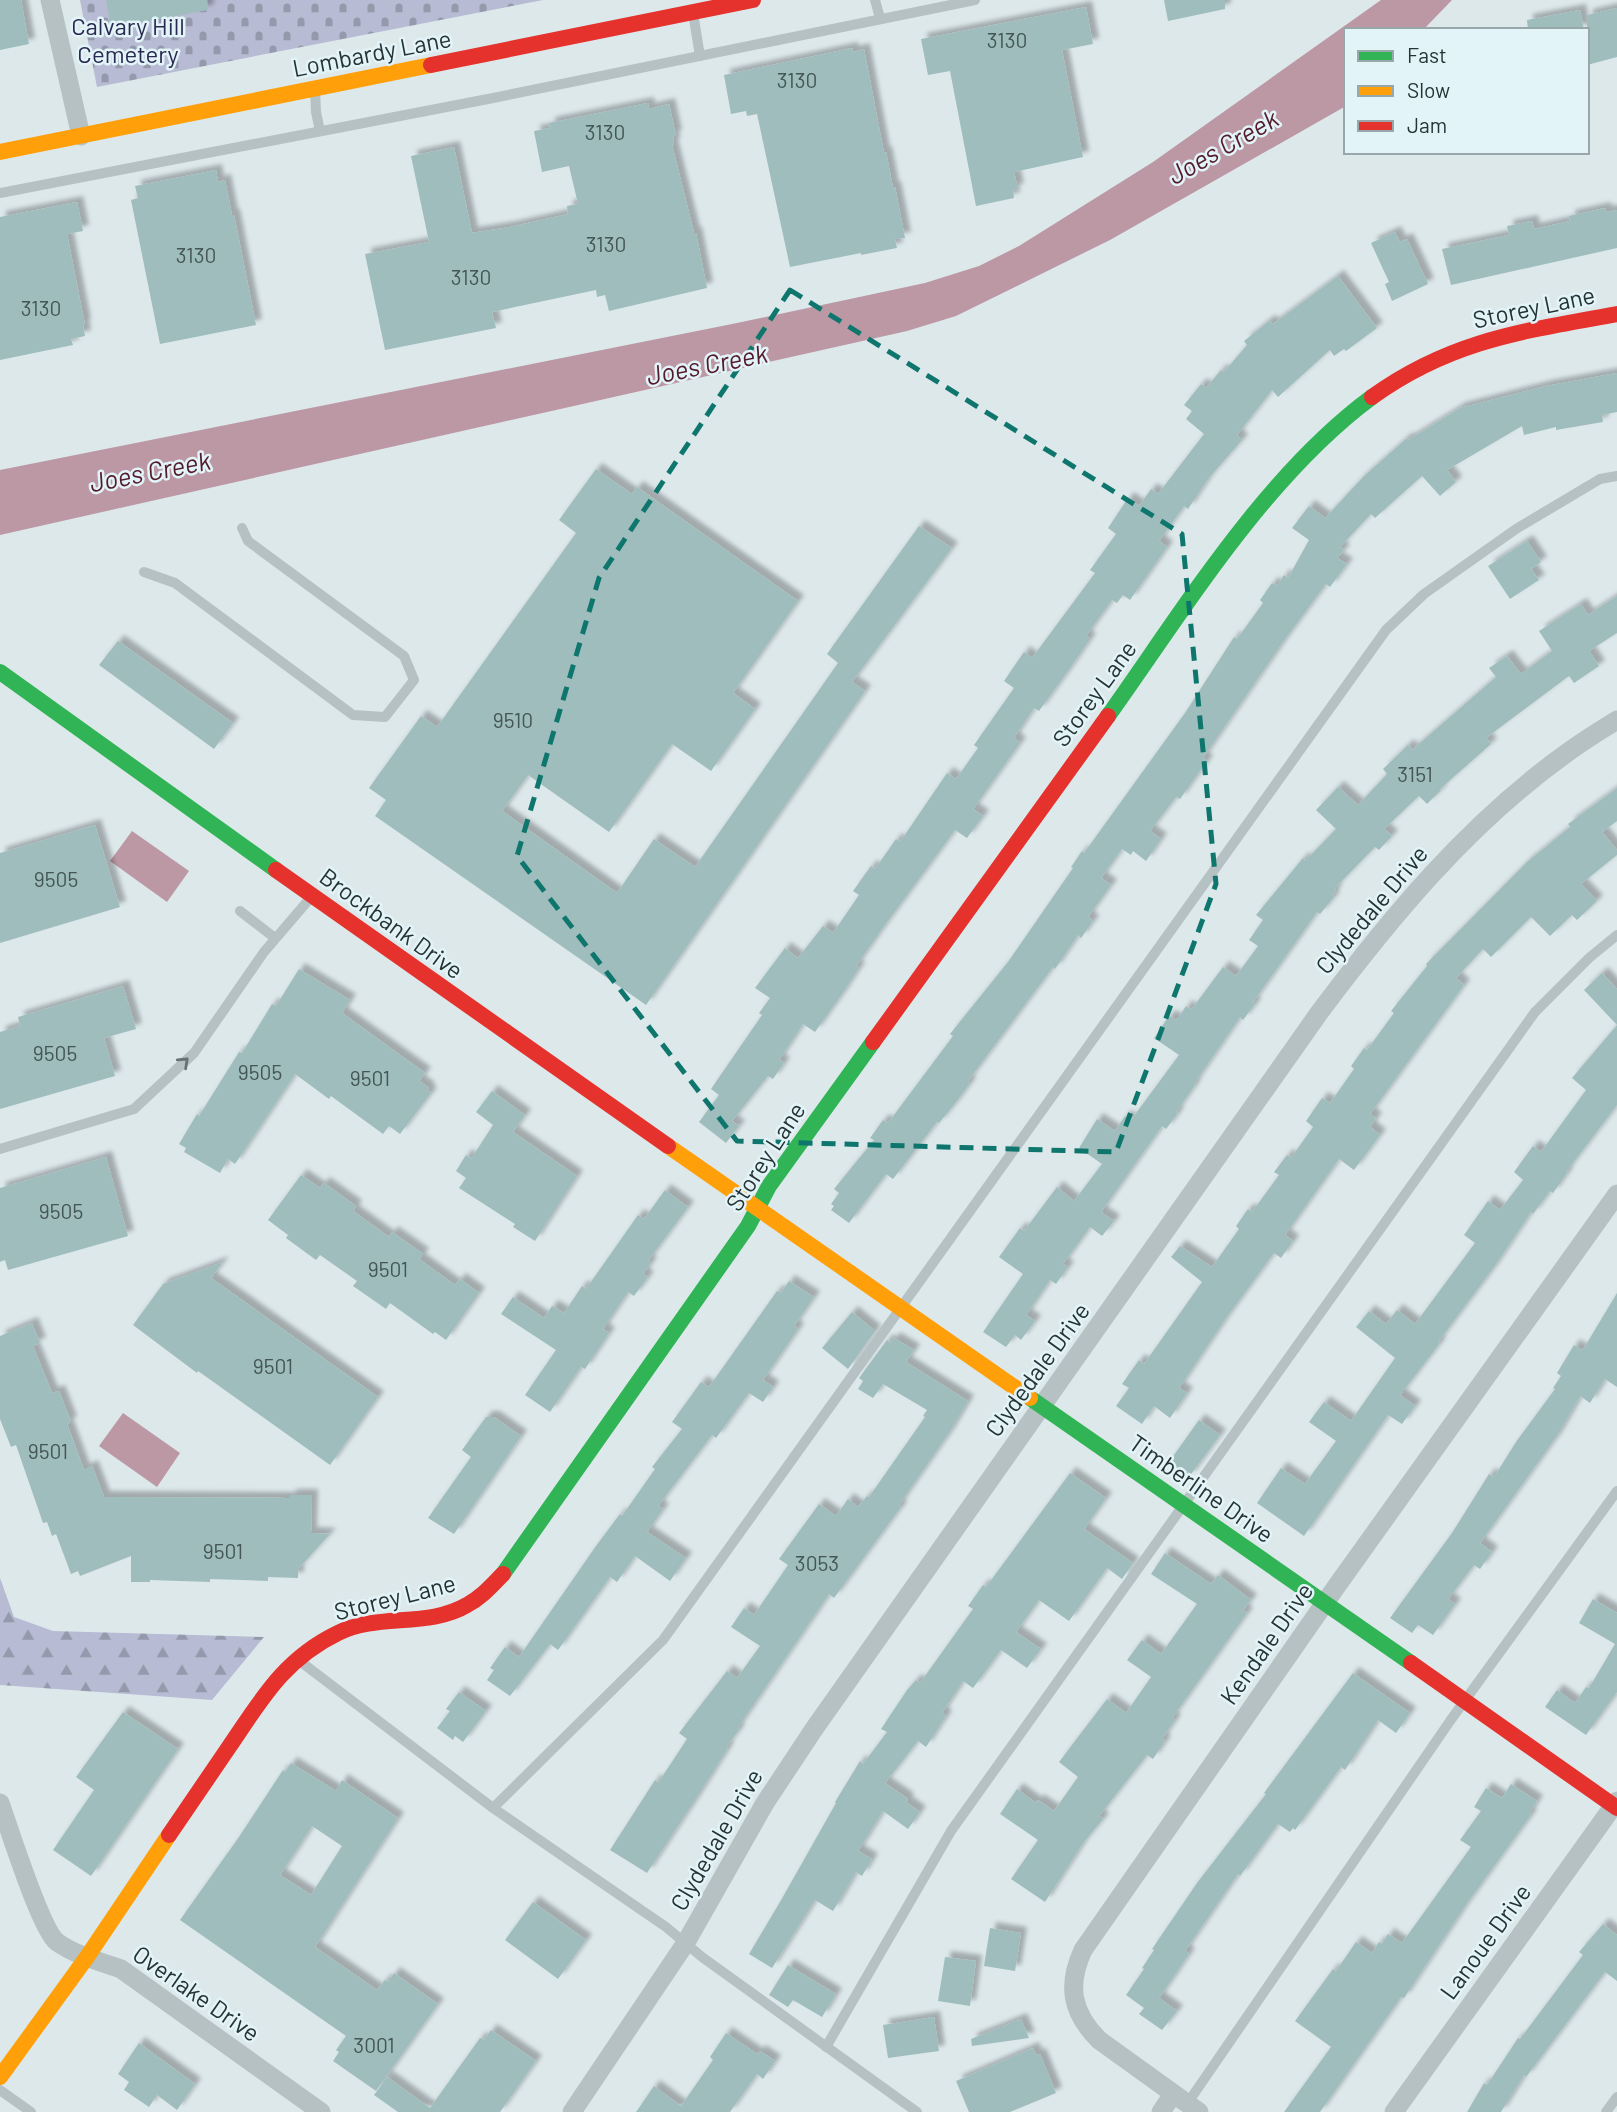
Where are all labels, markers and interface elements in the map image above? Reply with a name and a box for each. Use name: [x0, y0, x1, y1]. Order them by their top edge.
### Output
park label: Calvary Hill Cemetery: [71, 11, 185, 68]
street label: Lombardy Lane: [290, 23, 453, 82]
house number: 3130: [987, 27, 1027, 52]
legend: [1344, 28, 1589, 154]
text: Fast: [1407, 42, 1447, 67]
house number: 3130: [777, 67, 817, 92]
text: Slow: [1407, 77, 1450, 102]
water label: Joes Creek: [1161, 101, 1283, 190]
text: Jam: [1407, 112, 1447, 137]
house number: 3130: [585, 119, 625, 144]
house number: 3130: [586, 231, 626, 256]
house number: 3130: [176, 242, 216, 267]
house number: 3130: [451, 264, 491, 289]
street label: Storey Lane: [1470, 279, 1597, 334]
house number: 3130: [21, 295, 61, 320]
water label: Joes Creek: [644, 337, 770, 390]
water label: Joes Creek: [87, 444, 213, 497]
street label: Storey Lane: [1046, 634, 1142, 752]
house number: 9510: [493, 707, 533, 732]
house number: 3151: [1397, 761, 1433, 786]
street label: Clydedale Drive: [1309, 839, 1433, 979]
street label: Brockbank Drive: [315, 861, 469, 984]
house number: 9505: [34, 866, 78, 891]
house number: 9505: [33, 1040, 77, 1065]
one-way arrow: [176, 1058, 189, 1071]
house number: 9505: [238, 1059, 282, 1084]
house number: 9501: [350, 1065, 390, 1090]
street label: Storey Lane: [719, 1096, 811, 1216]
house number: 9505: [39, 1198, 83, 1223]
house number: 9501: [368, 1256, 408, 1281]
street label: Clydedale Drive: [978, 1296, 1095, 1442]
house number: 9501: [253, 1353, 293, 1378]
street label: Timberline Drive: [1124, 1427, 1279, 1548]
house number: 9501: [28, 1438, 68, 1463]
house number: 9501: [203, 1538, 243, 1563]
house number: 3053: [795, 1550, 839, 1575]
street label: Storey Lane: [331, 1567, 458, 1626]
street label: Kendale Drive: [1213, 1577, 1318, 1710]
street label: Clydedale Drive: [663, 1763, 768, 1915]
street label: Lanoue Drive: [1433, 1878, 1536, 2005]
street label: Overlake Drive: [128, 1938, 266, 2047]
house number: 3001: [353, 2032, 395, 2057]

